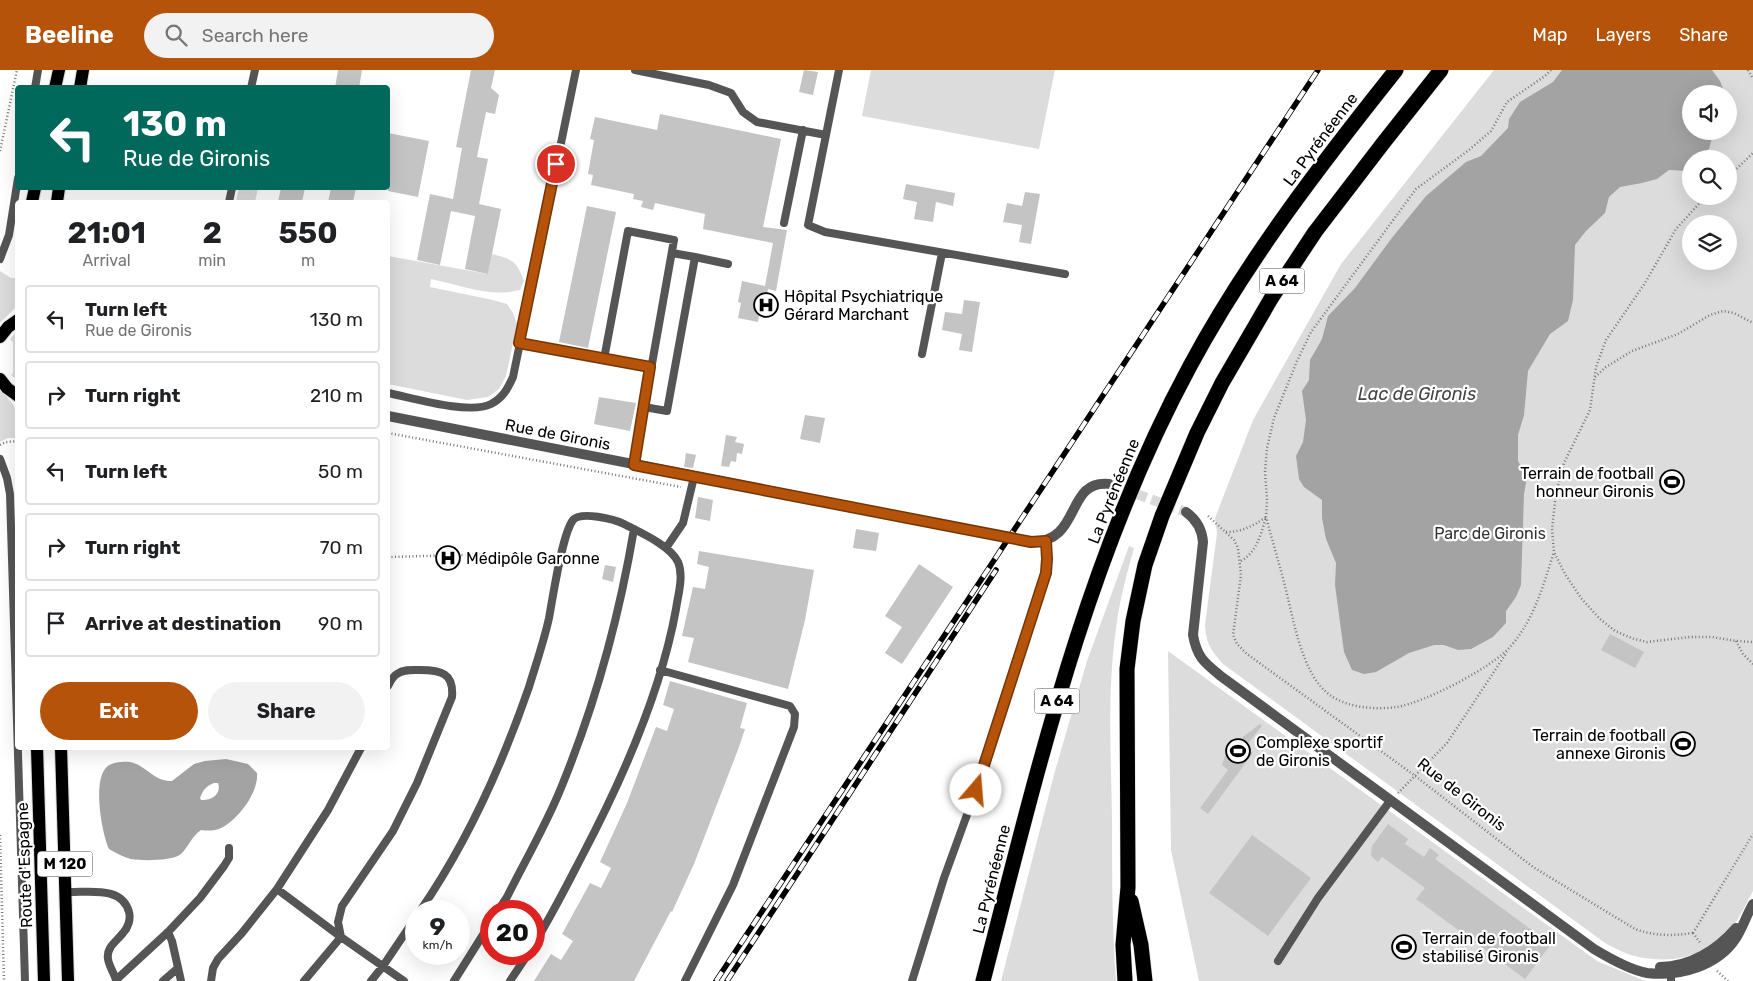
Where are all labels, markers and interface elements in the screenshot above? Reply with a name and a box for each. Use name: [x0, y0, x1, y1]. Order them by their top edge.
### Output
search box: [144, 13, 494, 58]
text: Beeline: [25, 21, 114, 49]
icon: search: [162, 21, 190, 49]
text: Search here: [202, 24, 308, 47]
text: Map: [1533, 24, 1568, 46]
text: Layers: [1596, 24, 1651, 46]
text: Share: [1679, 24, 1728, 46]
map controls: [1682, 85, 1737, 270]
button: sound: [1682, 85, 1737, 140]
street label: La Pyrénéenne: [1279, 89, 1362, 190]
text: 130 m: [123, 103, 227, 145]
icon: left: [40, 105, 105, 170]
pin: [535, 143, 577, 185]
text: Rue de Gironis: [123, 145, 270, 172]
icon: arrive: [542, 150, 570, 178]
button: search: [1682, 150, 1737, 205]
text: 21:01: [67, 215, 146, 251]
text: 2: [202, 215, 222, 251]
text: 550: [278, 215, 338, 251]
button: layers: [1682, 215, 1737, 270]
text: Arrival: [83, 251, 131, 270]
text: min: [198, 251, 226, 270]
text: m: [301, 251, 315, 270]
road number: A 64: [1260, 268, 1304, 294]
place label: Hôpital Psychiatrique Gérard Marchant: [784, 287, 943, 324]
hospital icon: Hôpital Psychiatrique Gérard Marchant: [753, 292, 779, 318]
text: Turn left: [85, 298, 167, 321]
icon: left: [42, 305, 70, 333]
text: 130 m: [310, 308, 363, 331]
text: Rue de Gironis: [85, 321, 192, 340]
icon: right: [42, 381, 70, 409]
water label: Lac de Gironis: [1358, 383, 1476, 405]
text: Turn right: [85, 384, 180, 407]
text: 210 m: [310, 384, 363, 407]
street label: Rue de Gironis: [504, 415, 612, 454]
street label: La Pyrénéenne: [1084, 436, 1143, 547]
icon: left: [42, 457, 70, 485]
text: Turn left: [85, 460, 167, 483]
text: 50 m: [318, 460, 363, 483]
place label: Terrain de football honneur Gironis: [1520, 464, 1654, 501]
sports icon: Terrain de football honneur Gironis: [1659, 469, 1685, 495]
park label: Parc de Gironis: [1434, 524, 1546, 543]
icon: right: [42, 533, 70, 561]
text: Turn right: [85, 536, 180, 559]
text: 70 m: [320, 536, 363, 559]
hospital icon: Médipôle Garonne: [435, 545, 461, 571]
place label: Médipôle Garonne: [466, 549, 600, 568]
icon: arrive: [42, 609, 70, 637]
text: Arrive at destination: [85, 612, 281, 635]
text: 90 m: [318, 612, 363, 635]
button: Exit: [40, 682, 198, 740]
button: Share: [208, 682, 365, 740]
road number: A 64: [1034, 688, 1080, 714]
place label: Terrain de football annexe Gironis: [1532, 726, 1666, 763]
sports icon: Terrain de football annexe Gironis: [1670, 731, 1696, 757]
place label: Complexe sportif de Gironis: [1256, 733, 1384, 770]
sports icon: Complexe sportif de Gironis: [1225, 738, 1251, 764]
street label: Rue de Gironis: [1414, 754, 1510, 835]
position arrow: [949, 763, 1001, 815]
street label: Route d'Espagne: [13, 802, 36, 928]
street label: La Pyrénéenne: [969, 823, 1014, 936]
road number: M 120: [38, 852, 92, 876]
speed limit sign: 20: [480, 900, 545, 965]
text: 9: [429, 912, 446, 941]
place label: Terrain de football stabilisé Gironis: [1422, 929, 1556, 966]
sports icon: Terrain de football stabilisé Gironis: [1391, 934, 1417, 960]
text: km/h: [423, 938, 452, 952]

